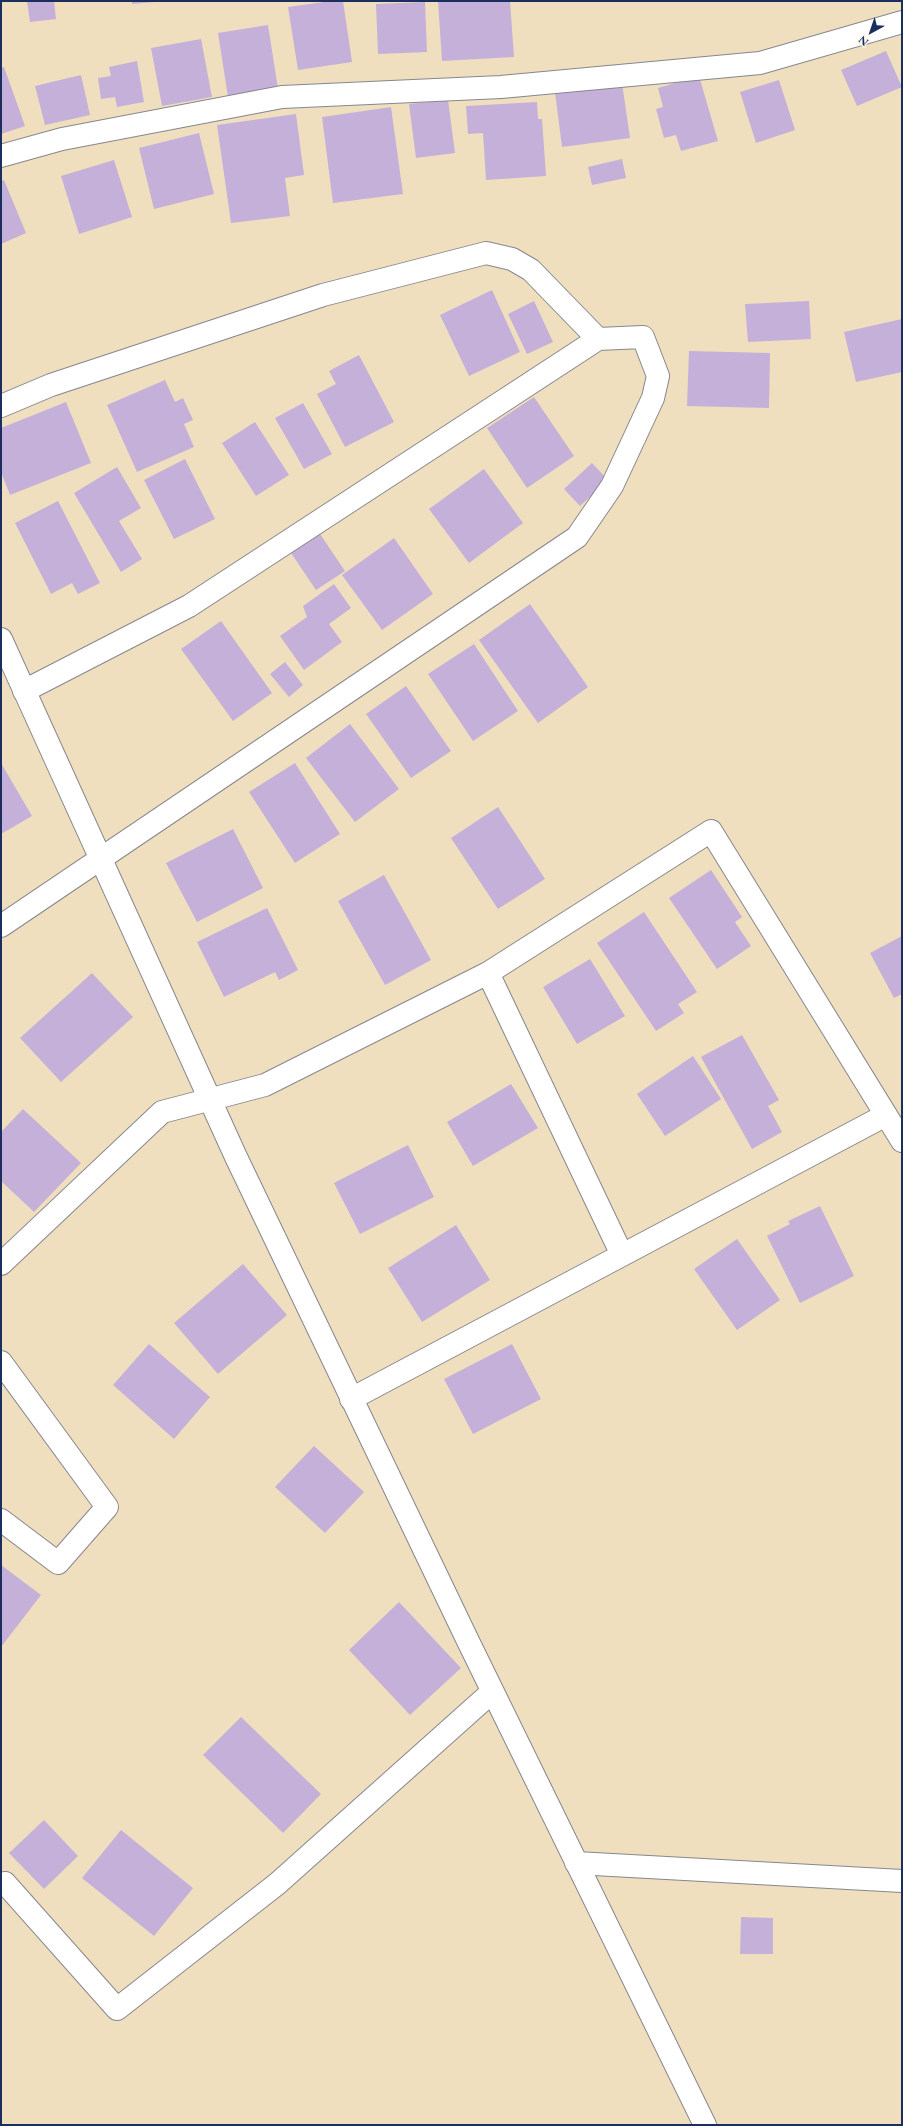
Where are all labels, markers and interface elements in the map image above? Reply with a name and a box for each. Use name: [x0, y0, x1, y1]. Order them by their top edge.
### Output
north arrow: [851, 12, 891, 52]
text: N: [855, 33, 871, 49]

